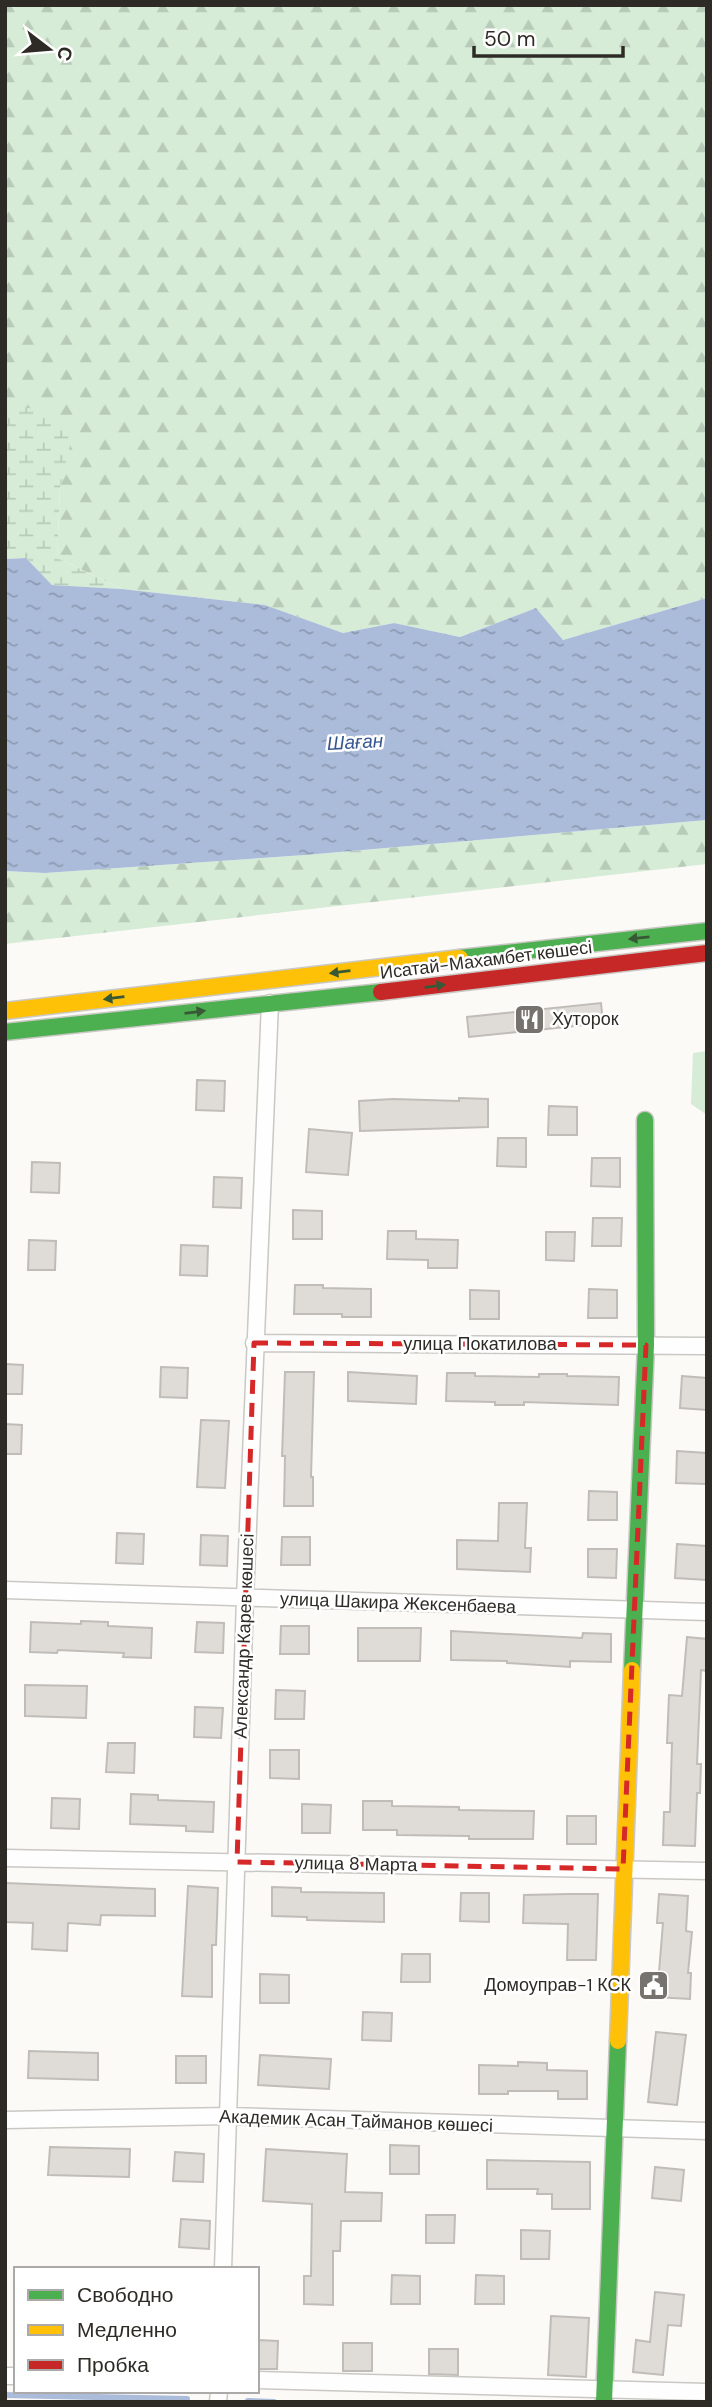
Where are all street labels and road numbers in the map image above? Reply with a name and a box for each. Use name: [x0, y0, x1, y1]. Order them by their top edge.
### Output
street label: Исатай-Махамбет көшесі: [379, 935, 593, 985]
street label: улица Покатилова: [403, 1332, 558, 1356]
street label: Александр Карев көшесі: [228, 1533, 260, 1739]
street label: улица Шакира Жексенбаева: [280, 1587, 517, 1619]
street label: улица 8 Марта: [294, 1851, 419, 1877]
street label: Академик Асан Тайманов көшесі: [219, 2104, 493, 2138]

